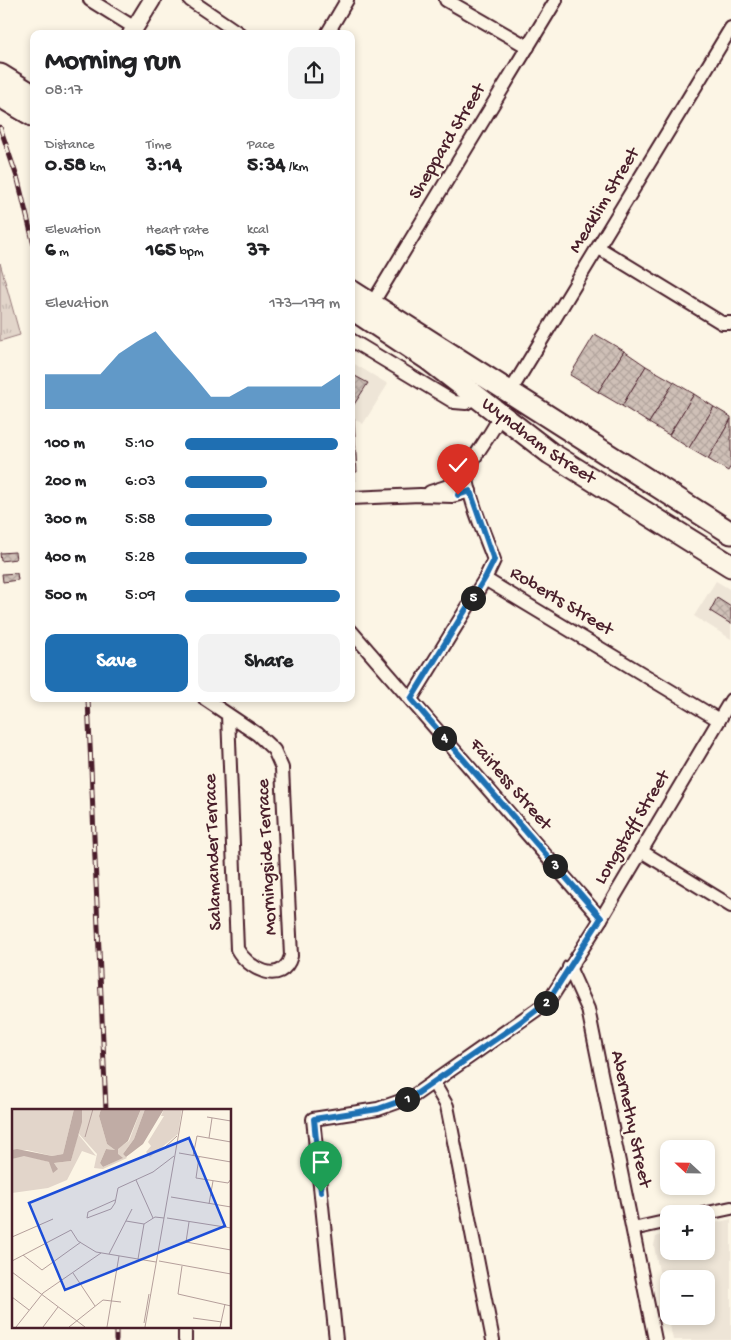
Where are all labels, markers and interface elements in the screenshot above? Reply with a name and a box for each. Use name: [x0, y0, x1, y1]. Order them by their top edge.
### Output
text: Morning run: [45, 46, 180, 79]
button: share: [288, 47, 340, 99]
street label: Sheppard Street: [404, 78, 493, 204]
text: 08:17: [45, 82, 83, 101]
text: Distance: [45, 137, 94, 154]
text: Time: [146, 137, 172, 154]
text: Pace: [247, 137, 274, 154]
street label: Meaklim Street: [565, 142, 647, 258]
text: 0.58: [45, 154, 86, 179]
text: 3:14: [146, 154, 182, 179]
text: 5:34: [247, 154, 285, 179]
text: km: [86, 159, 106, 176]
text: /km: [285, 159, 308, 176]
text: Elevation: [45, 222, 101, 239]
text: Heart rate: [146, 222, 209, 239]
text: kcal: [247, 222, 269, 239]
text: 6: [45, 239, 56, 264]
text: 165: [146, 239, 176, 264]
text: 37: [247, 239, 269, 264]
text: m: [56, 244, 69, 261]
text: bpm: [176, 244, 204, 261]
text: Elevation: [45, 295, 109, 314]
text: 173–179 m: [269, 295, 340, 314]
street label: Wyndham Street: [476, 393, 601, 491]
text: 100 m: [45, 435, 85, 454]
text: 5:10: [125, 435, 154, 454]
pin: [437, 444, 479, 495]
icon: check: [444, 451, 472, 479]
text: 200 m: [45, 473, 86, 492]
text: 6:03: [125, 473, 156, 492]
text: 300 m: [45, 511, 87, 530]
text: 5:58: [125, 511, 156, 530]
text: 400 m: [45, 549, 86, 568]
text: 5:28: [125, 549, 155, 568]
street label: Roberts Street: [505, 562, 619, 643]
pin: 5: [460, 586, 486, 610]
text: 500 m: [45, 587, 87, 606]
text: 5:09: [125, 587, 156, 606]
text: 5: [470, 590, 477, 607]
button: Save: [45, 634, 188, 692]
button: Share: [198, 634, 340, 692]
pin: 4: [432, 726, 456, 750]
text: 4: [441, 730, 448, 747]
street label: Fairless Street: [463, 734, 558, 837]
street label: Longstaff Street: [590, 765, 677, 889]
street label: Salamander Terrace: [200, 773, 228, 931]
street label: Morningside Terrace: [252, 778, 284, 936]
pin: 3: [542, 854, 568, 878]
text: 3: [552, 858, 559, 875]
pin: 2: [534, 990, 558, 1016]
text: 2: [543, 995, 550, 1012]
street label: Abernethy Street: [604, 1049, 656, 1192]
pin: 1: [394, 1086, 420, 1112]
text: 1: [405, 1091, 410, 1108]
inset map: [12, 1109, 231, 1328]
north arrow: [660, 1140, 715, 1195]
map controls: [660, 1140, 715, 1325]
pin: [300, 1141, 342, 1192]
icon: arrive: [307, 1148, 335, 1176]
button: +: [660, 1205, 715, 1260]
button: −: [660, 1270, 715, 1325]

